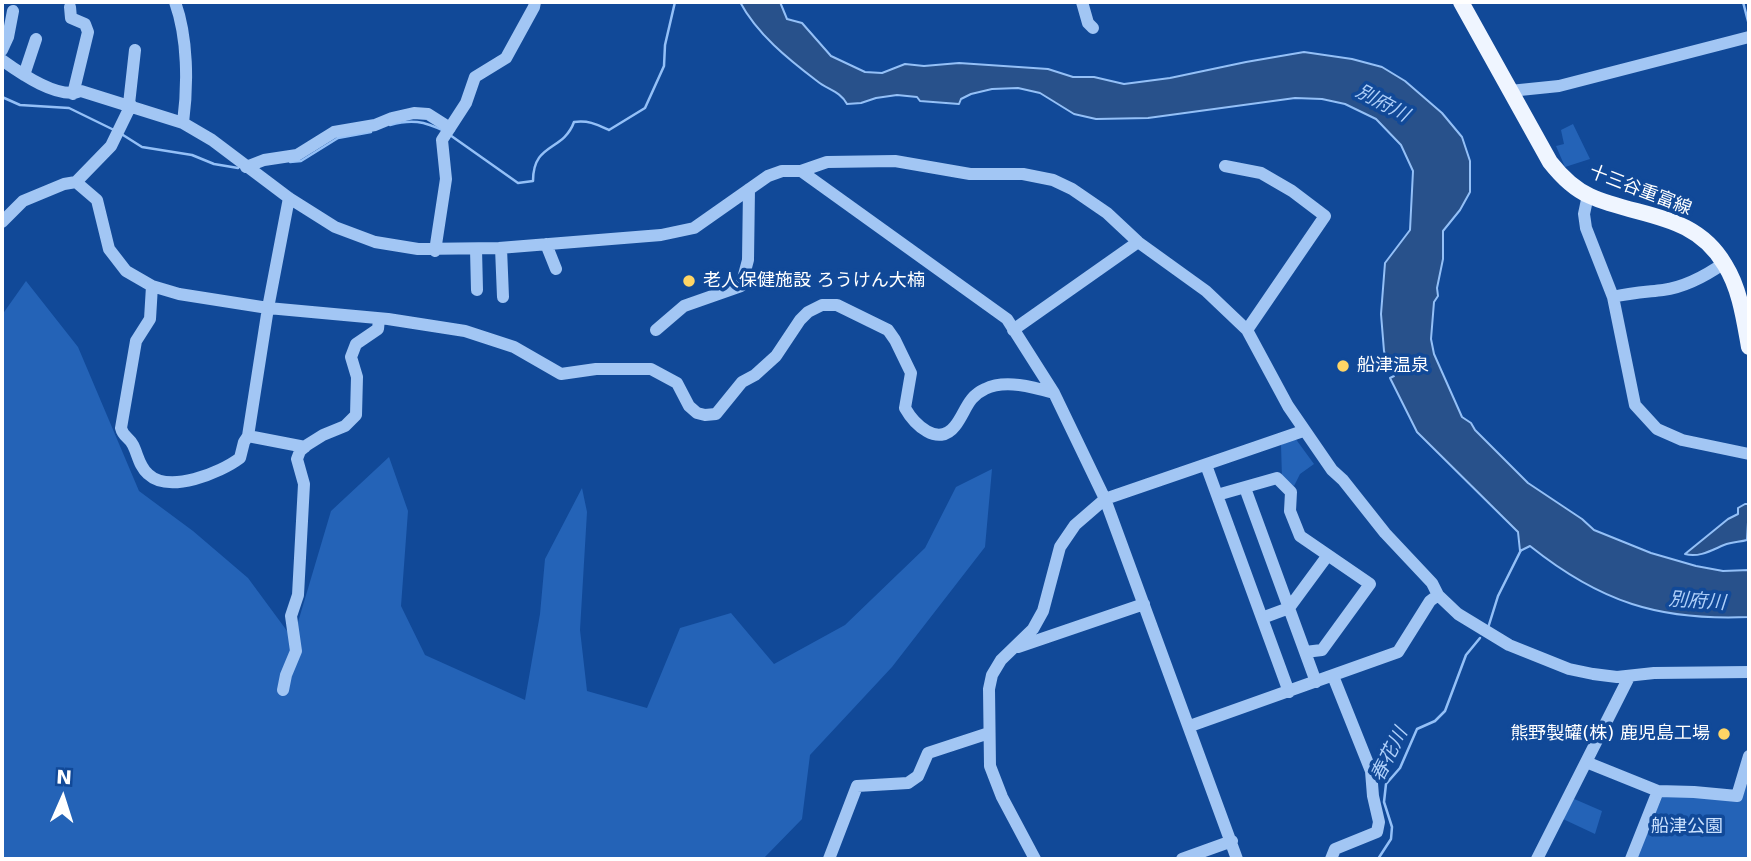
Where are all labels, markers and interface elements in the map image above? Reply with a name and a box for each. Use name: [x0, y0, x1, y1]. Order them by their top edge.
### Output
water label: 別府川: [1351, 81, 1413, 127]
street label: 十三谷重富線: [1586, 162, 1694, 220]
place label: 老人保健施設 ろうけん大楠: [703, 270, 925, 292]
marker: 老人保健施設 ろうけん大楠: [681, 273, 697, 289]
place label: 船津温泉: [1357, 355, 1429, 377]
marker: 船津温泉: [1335, 358, 1351, 374]
water label: 別府川: [1668, 589, 1726, 615]
place label: 熊野製罐(株) 鹿児島工場: [1510, 723, 1710, 745]
water label: 春花川: [1367, 724, 1413, 786]
marker: 熊野製罐(株) 鹿児島工場: [1716, 726, 1732, 742]
north arrow: [28, 763, 98, 833]
text: N: [56, 766, 73, 788]
park label: 船津公園: [1651, 816, 1723, 838]

